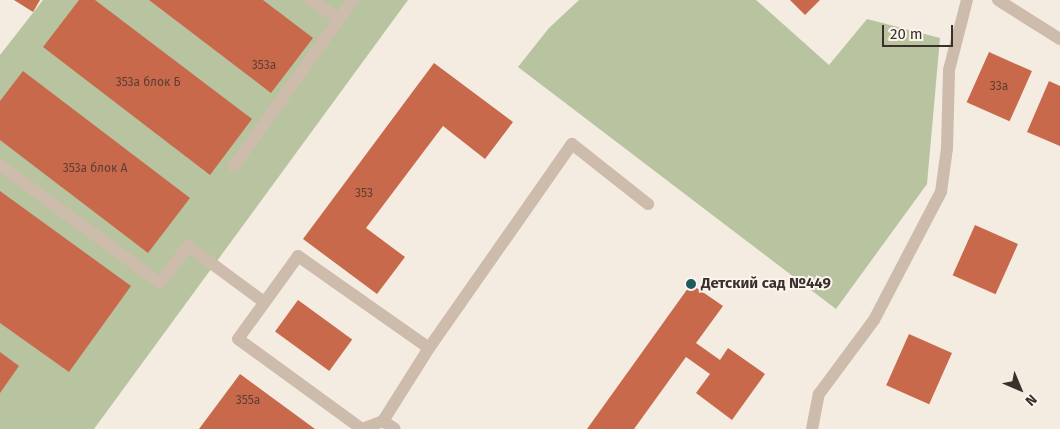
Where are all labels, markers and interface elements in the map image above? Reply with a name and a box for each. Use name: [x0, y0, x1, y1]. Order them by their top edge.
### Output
scale bar: [885, 15, 956, 47]
text: 20 m: [890, 25, 923, 43]
house number: 353а: [252, 59, 276, 73]
house number: 353а блок Б: [116, 76, 180, 90]
house number: 33а: [990, 80, 1008, 94]
house number: 353а блок А: [63, 162, 127, 176]
house number: 353: [355, 187, 373, 201]
place label: Детский сад №449: [701, 275, 831, 293]
marker: Детский сад №449: [685, 278, 697, 290]
north arrow: [995, 364, 1045, 414]
text: N: [1022, 391, 1040, 409]
house number: 355a: [236, 394, 260, 408]

